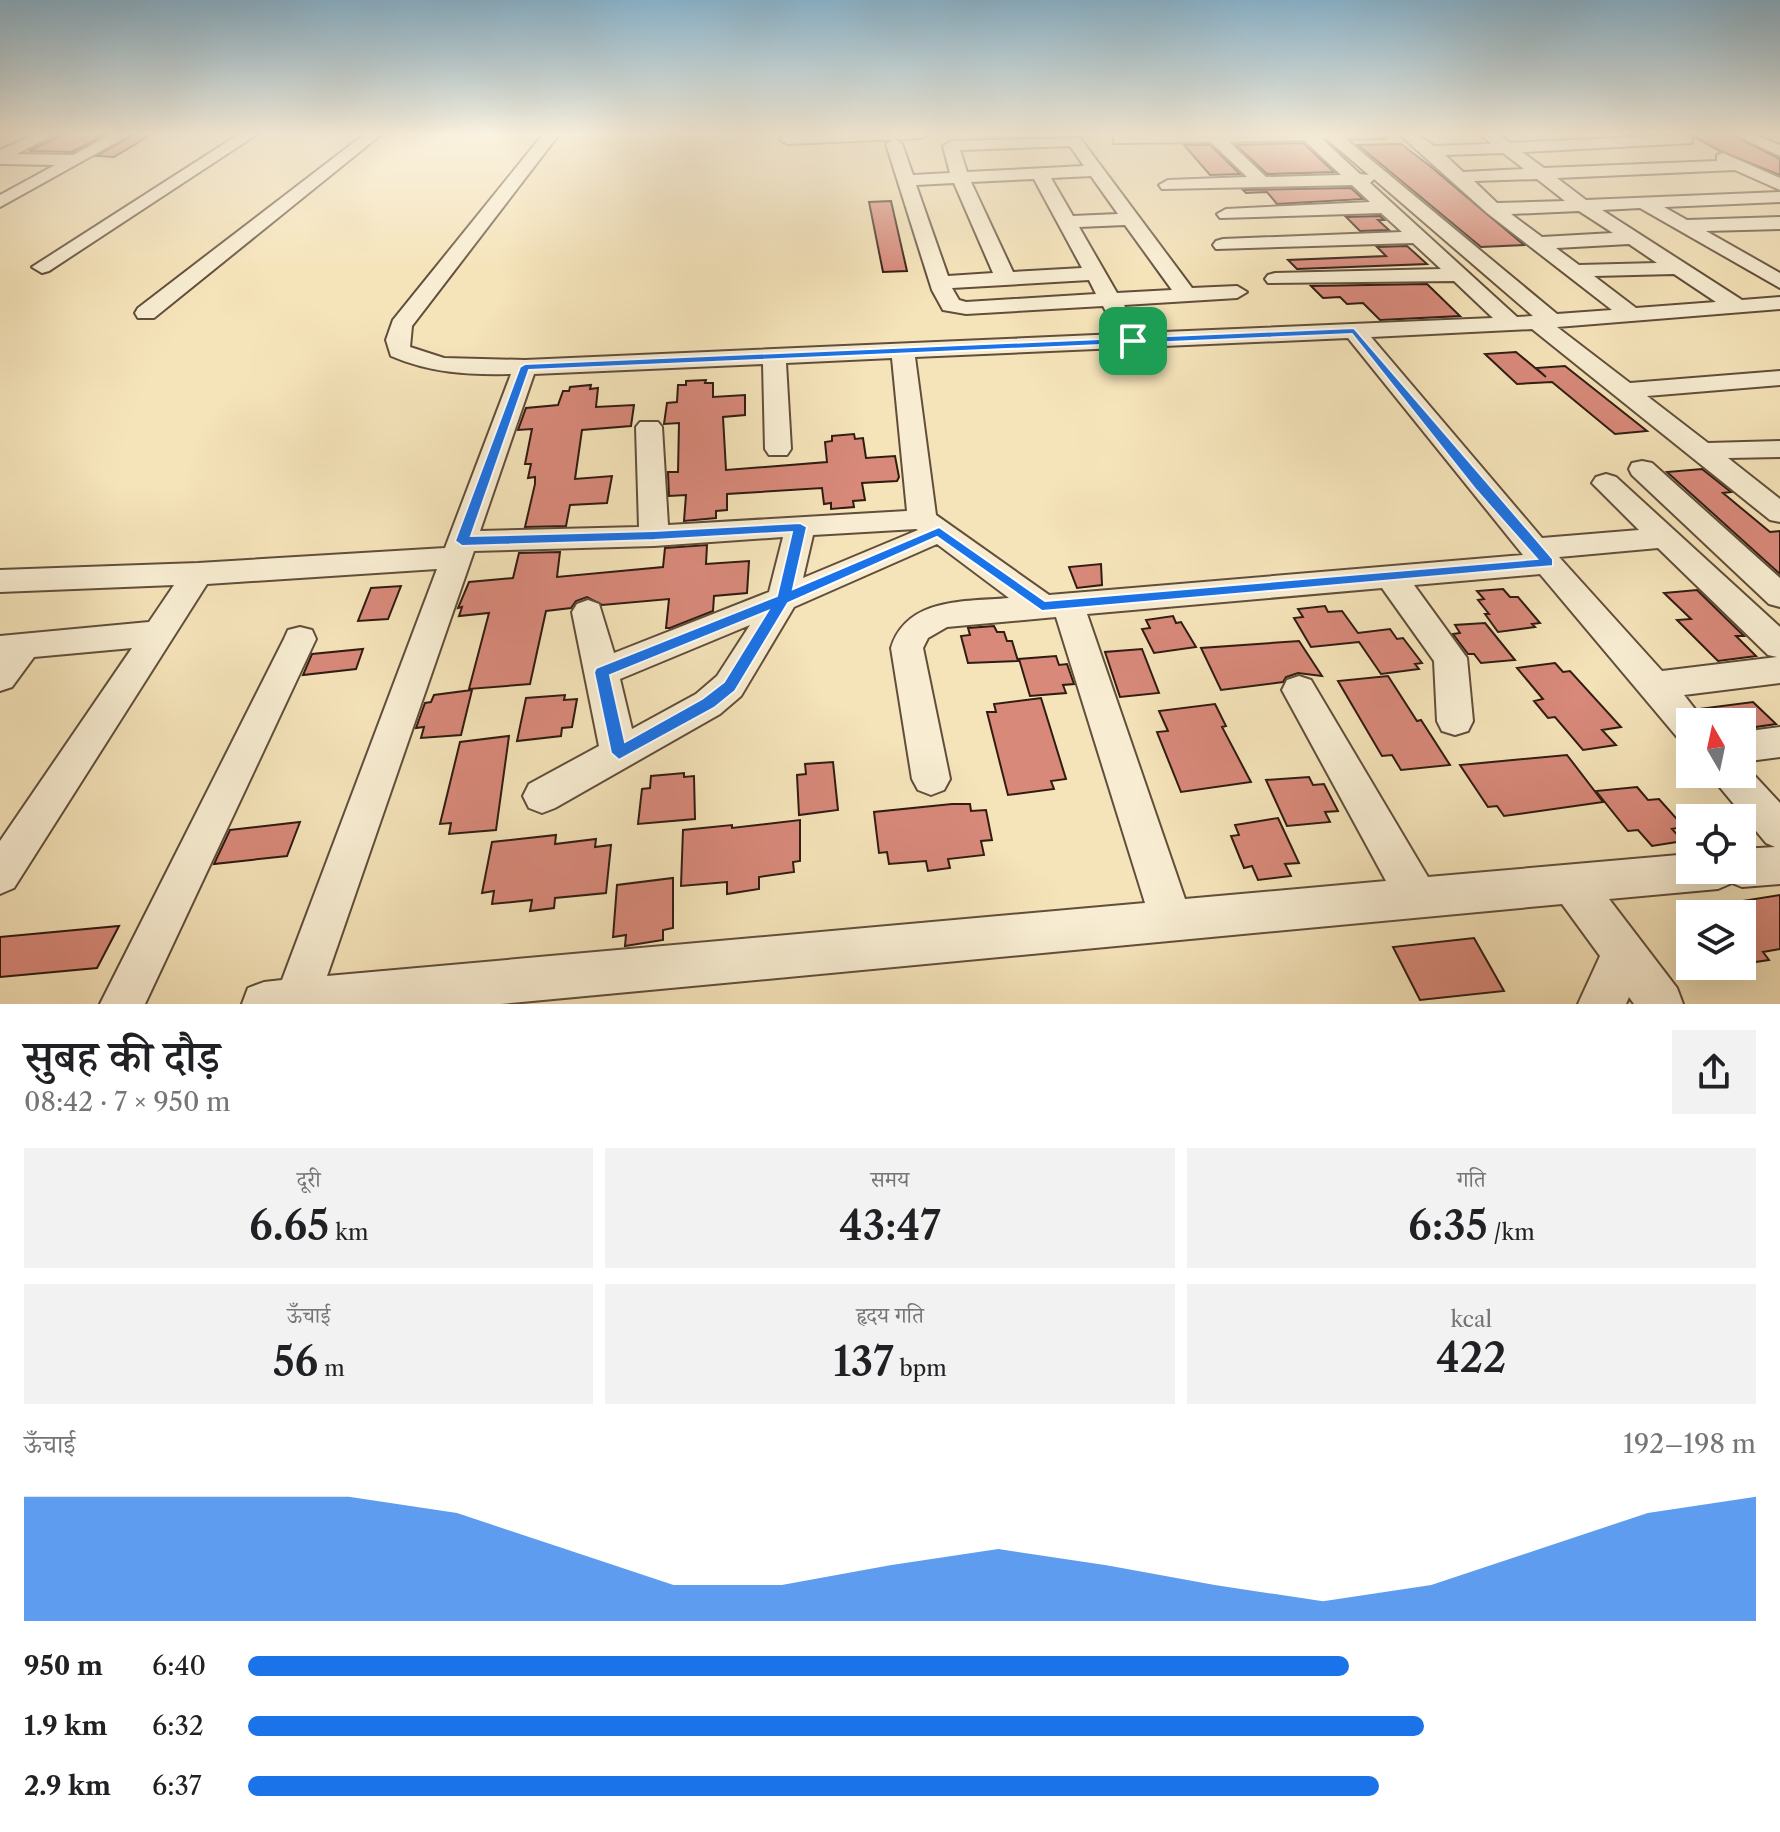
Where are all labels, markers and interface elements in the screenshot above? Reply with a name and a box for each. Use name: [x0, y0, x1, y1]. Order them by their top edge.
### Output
pin: [1099, 307, 1167, 375]
icon: arrive: [1111, 319, 1155, 363]
north arrow: [1676, 708, 1756, 788]
map controls: [1676, 708, 1756, 980]
button: locate: [1676, 804, 1756, 884]
button: layers: [1676, 900, 1756, 980]
text: सुबह की दौड़: [24, 1029, 220, 1083]
button: share: [1672, 1030, 1756, 1114]
text: 08:42 · 7 × 950 m: [24, 1086, 231, 1118]
text: दूरी: [297, 1166, 321, 1193]
text: समय: [871, 1166, 909, 1193]
text: गति: [1457, 1166, 1486, 1193]
text: 6.65: [249, 1201, 329, 1250]
text: 43:47: [839, 1201, 941, 1250]
text: 6:35: [1408, 1201, 1488, 1250]
text: km: [329, 1219, 368, 1246]
text: /km: [1488, 1219, 1535, 1246]
text: ऊँचाई: [287, 1302, 330, 1329]
text: हृदय गति: [856, 1302, 924, 1329]
text: kcal: [1451, 1306, 1492, 1333]
text: 422: [1436, 1333, 1506, 1382]
text: 56: [273, 1337, 318, 1386]
text: 137: [833, 1337, 894, 1386]
text: m: [318, 1355, 345, 1382]
text: bpm: [894, 1355, 947, 1382]
text: ऊँचाई: [24, 1428, 75, 1460]
text: 192–198 m: [1623, 1428, 1756, 1460]
text: 950 m: [24, 1650, 103, 1682]
text: 6:40: [152, 1650, 206, 1682]
text: 1.9 km: [24, 1710, 107, 1742]
text: 6:32: [152, 1710, 204, 1742]
text: 2.9 km: [24, 1770, 111, 1802]
text: 6:37: [152, 1770, 202, 1802]

